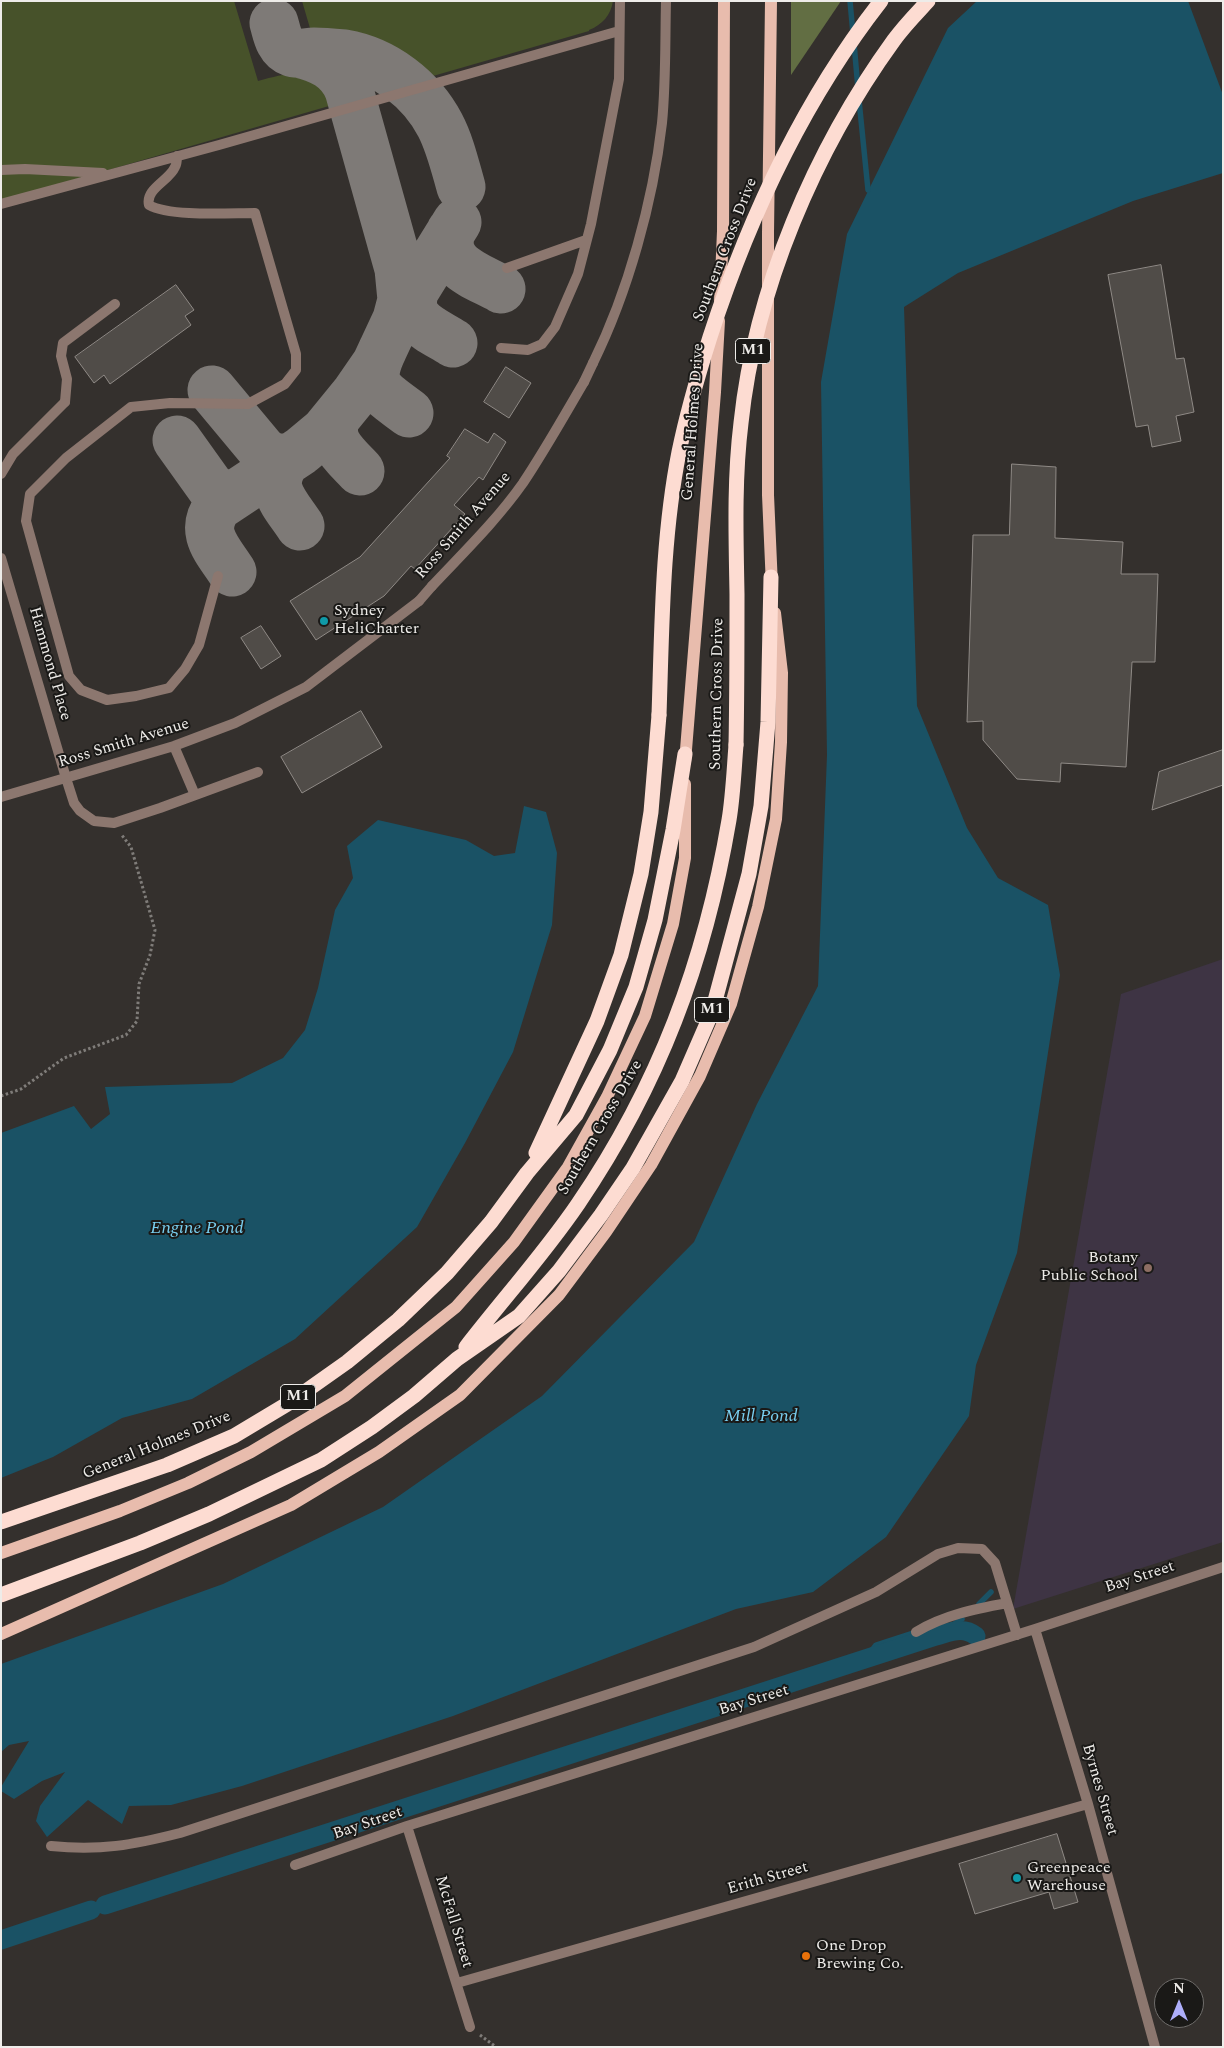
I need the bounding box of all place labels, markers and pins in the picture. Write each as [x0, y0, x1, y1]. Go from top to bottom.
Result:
place label: Sydney HeliCharter [334, 602, 419, 640]
marker: Sydney HeliCharter [318, 615, 330, 627]
place label: Botany Public School [1041, 1249, 1138, 1287]
marker: Botany Public School [1142, 1262, 1154, 1274]
place label: Greenpeace Warehouse [1027, 1859, 1111, 1897]
marker: Greenpeace Warehouse [1011, 1872, 1023, 1884]
place label: One Drop Brewing Co. [816, 1937, 904, 1975]
marker: One Drop Brewing Co. [800, 1950, 812, 1962]

